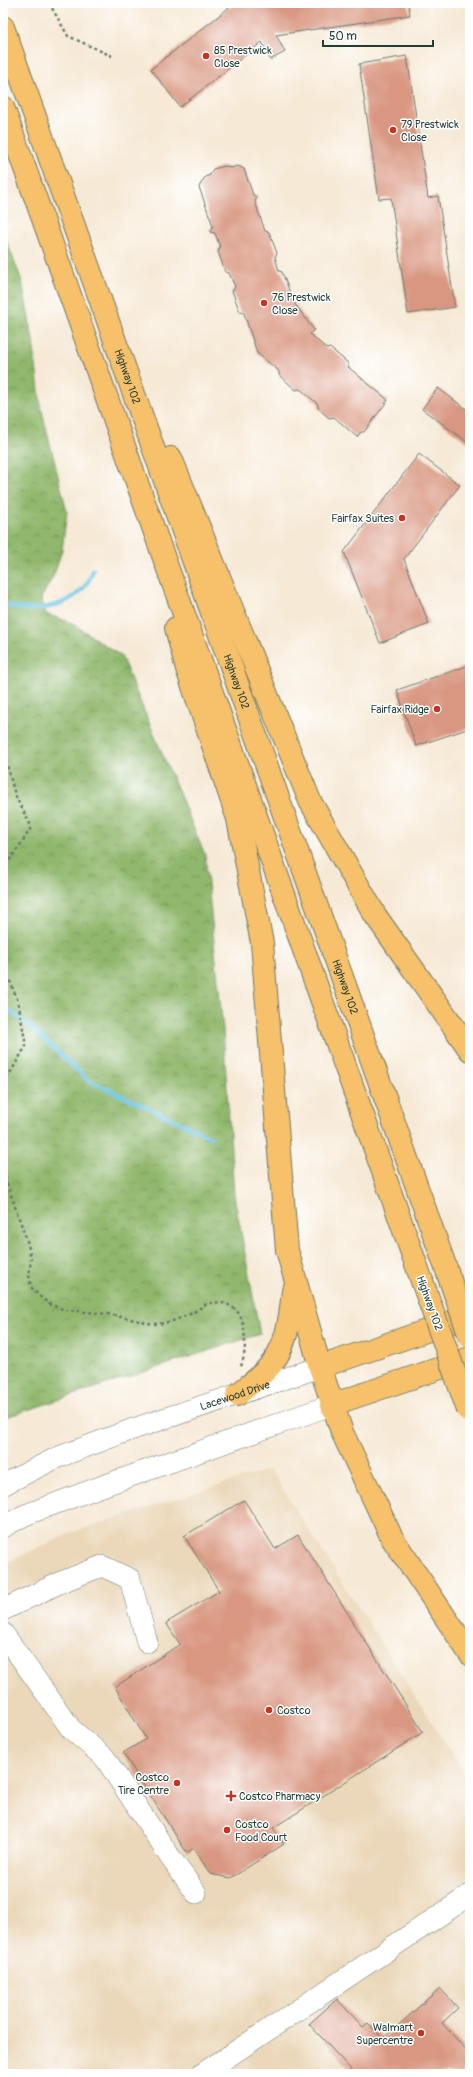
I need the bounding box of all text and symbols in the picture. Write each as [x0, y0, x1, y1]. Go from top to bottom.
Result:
scale bar [323, 22, 433, 48]
text: 50 m [329, 29, 357, 44]
place label: 85 Prestwick Close [214, 44, 272, 70]
marker: 85 Prestwick Close [201, 51, 211, 61]
place label: 79 Prestwick Close [401, 118, 459, 144]
marker: 79 Prestwick Close [388, 125, 398, 135]
place label: 76 Prestwick Close [272, 291, 331, 317]
marker: 76 Prestwick Close [259, 298, 269, 308]
street label: Highway 102 [111, 347, 143, 406]
place label: Fairfax Suites [331, 512, 394, 525]
marker: Fairfax Suites [397, 513, 407, 523]
street label: Highway 102 [220, 653, 252, 711]
place label: Fairfax Ridge [370, 703, 430, 716]
marker: Fairfax Ridge [432, 704, 442, 714]
street label: Highway 102 [329, 958, 361, 1016]
street label: Highway 102 [414, 1274, 445, 1332]
street label: Lacewood Drive [198, 1378, 272, 1413]
place label: Costco [277, 1704, 311, 1717]
marker: Costco [264, 1705, 274, 1715]
place label: Costco Tire Centre [118, 1771, 170, 1797]
marker: Costco Tire Centre [172, 1778, 182, 1788]
place label: Costco Pharmacy [239, 1790, 321, 1803]
marker: Costco Pharmacy [226, 1791, 236, 1801]
place label: Costco Food Court [235, 1818, 288, 1844]
marker: Costco Food Court [222, 1825, 232, 1835]
place label: Walmart Supercentre [356, 2021, 414, 2047]
marker: Walmart Supercentre [416, 2028, 426, 2038]

